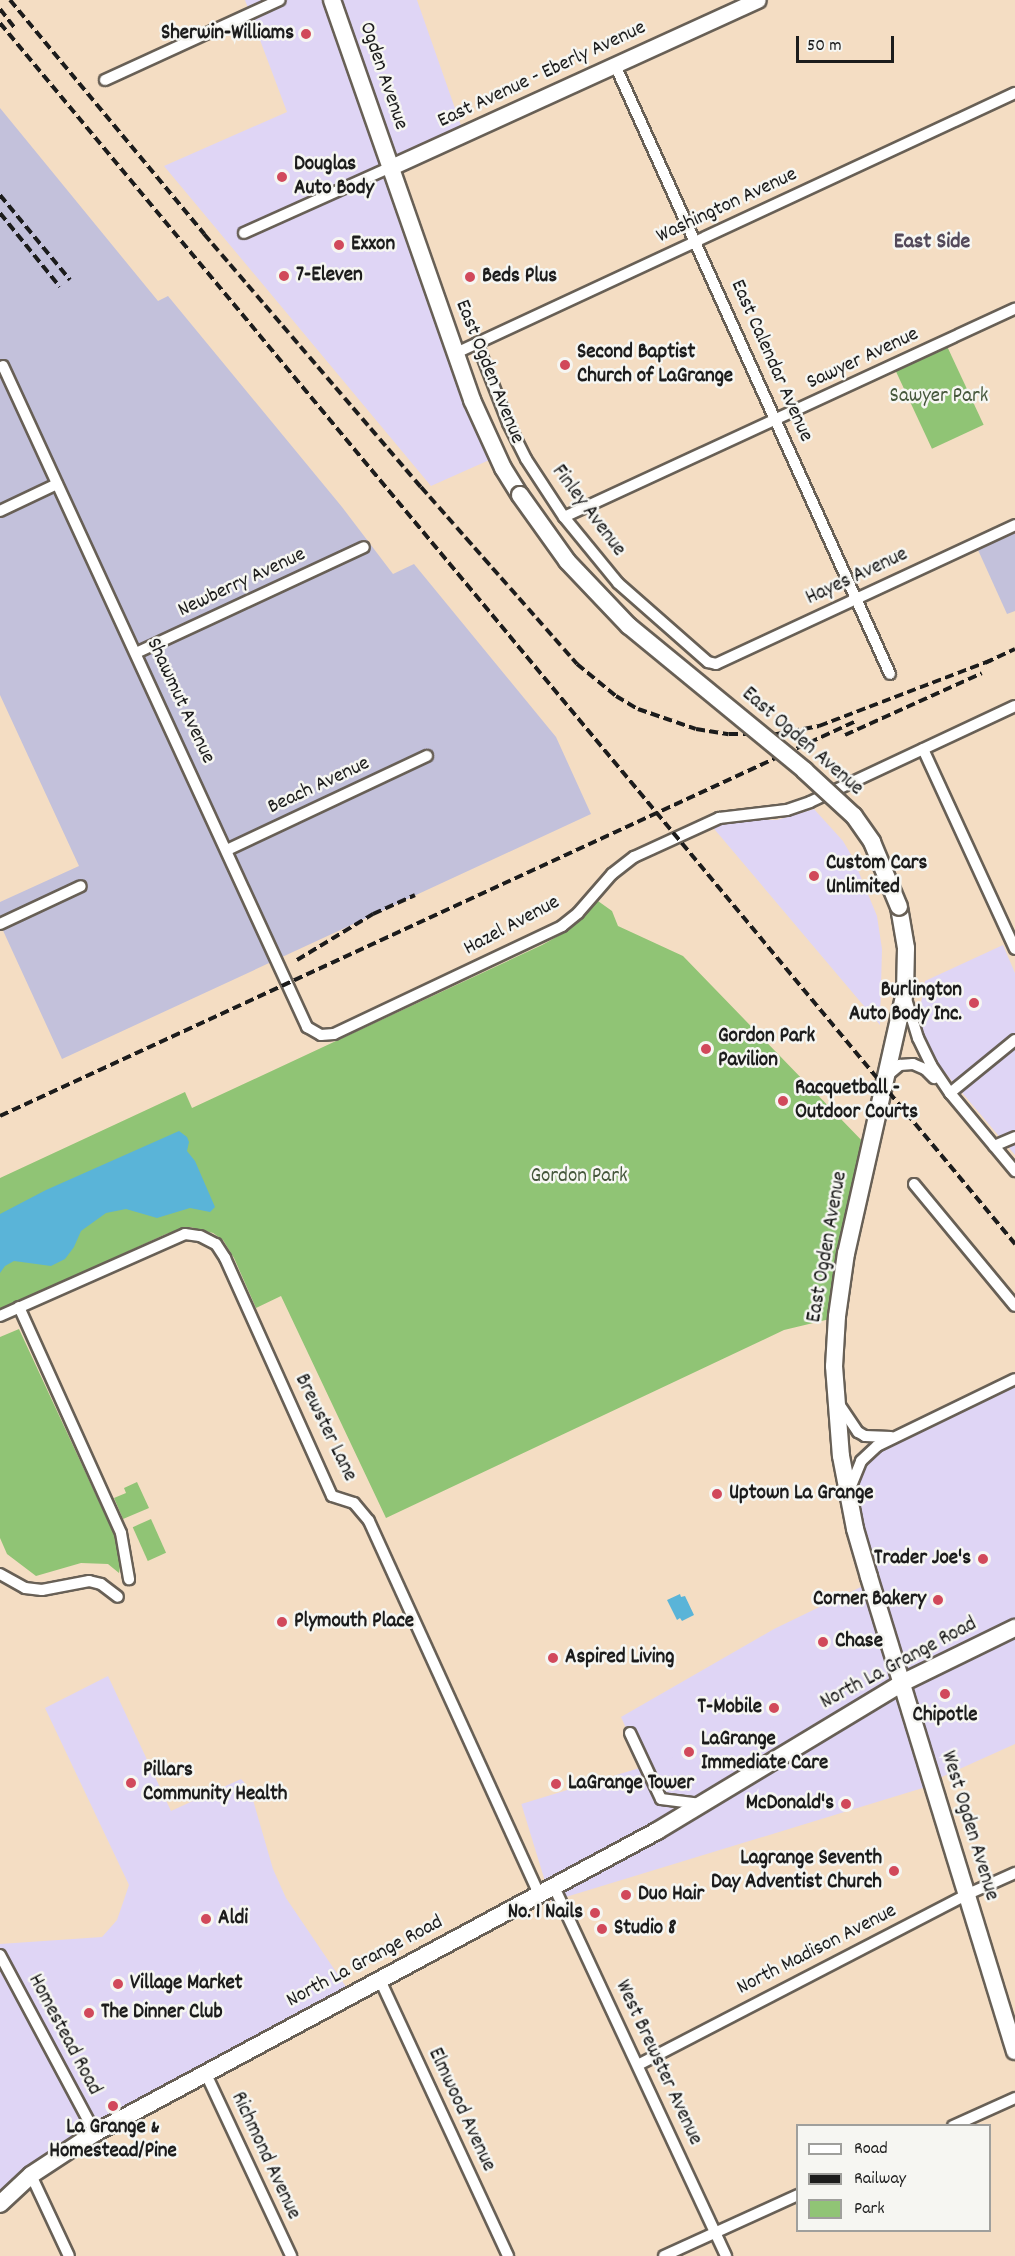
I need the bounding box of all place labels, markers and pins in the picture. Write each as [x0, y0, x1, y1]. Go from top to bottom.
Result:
place label: Sherwin-Williams [161, 21, 294, 47]
marker: Sherwin-Williams [299, 27, 313, 41]
place label: Douglas Auto Body [294, 152, 374, 202]
marker: Douglas Auto Body [275, 170, 289, 184]
place label: Exxon [351, 232, 395, 258]
marker: Exxon [332, 238, 346, 252]
place label: 7-Eleven [296, 263, 363, 289]
place label: Beds Plus [482, 264, 557, 290]
marker: 7-Eleven [277, 269, 291, 283]
marker: Beds Plus [463, 270, 477, 284]
place label: Second Baptist Church of LaGrange [577, 340, 733, 390]
marker: Second Baptist Church of LaGrange [558, 358, 572, 372]
place label: Custom Cars Unlimited [826, 851, 927, 901]
marker: Custom Cars Unlimited [807, 869, 821, 883]
place label: Burlington Auto Body Inc. [849, 978, 962, 1028]
marker: Burlington Auto Body Inc. [967, 996, 981, 1010]
place label: Gordon Park Pavilion [718, 1024, 815, 1074]
marker: Gordon Park Pavilion [699, 1042, 713, 1056]
place label: Racquetball - Outdoor Courts [795, 1076, 918, 1126]
marker: Racquetball - Outdoor Courts [776, 1094, 790, 1108]
place label: Uptown La Grange [729, 1481, 874, 1507]
marker: Uptown La Grange [710, 1487, 724, 1501]
place label: Trader Joe's [874, 1546, 971, 1572]
marker: Trader Joe's [976, 1552, 990, 1566]
place label: Corner Bakery [813, 1587, 926, 1613]
marker: Corner Bakery [931, 1593, 945, 1607]
place label: Plymouth Place [294, 1609, 414, 1635]
marker: Plymouth Place [275, 1615, 289, 1629]
place label: Chase [835, 1629, 883, 1655]
marker: Chase [816, 1635, 830, 1649]
place label: Aspired Living [565, 1645, 674, 1671]
marker: Aspired Living [546, 1651, 560, 1665]
marker: Chipotle [938, 1687, 952, 1701]
place label: T-Mobile [698, 1695, 762, 1721]
marker: T-Mobile [767, 1701, 781, 1715]
place label: Chipotle [913, 1703, 977, 1729]
place label: LaGrange Immediate Care [701, 1727, 828, 1777]
marker: LaGrange Immediate Care [682, 1745, 696, 1759]
place label: Pillars Community Health [143, 1758, 287, 1808]
place label: LaGrange Tower [568, 1771, 694, 1797]
marker: Pillars Community Health [124, 1776, 138, 1790]
marker: LaGrange Tower [549, 1777, 563, 1791]
place label: McDonald's [746, 1791, 834, 1817]
marker: McDonald's [839, 1797, 853, 1811]
place label: Lagrange Seventh Day Adventist Church [711, 1846, 882, 1896]
marker: Lagrange Seventh Day Adventist Church [887, 1864, 901, 1878]
place label: Duo Hair [638, 1882, 704, 1908]
marker: Duo Hair [619, 1888, 633, 1902]
place label: No. 1 Nails [508, 1900, 583, 1926]
place label: Aldi [218, 1906, 248, 1932]
marker: No. 1 Nails [588, 1906, 602, 1920]
marker: Aldi [199, 1912, 213, 1926]
place label: Studio 8 [614, 1916, 676, 1942]
marker: Studio 8 [595, 1922, 609, 1936]
place label: Village Market [130, 1971, 243, 1997]
marker: Village Market [111, 1977, 125, 1991]
place label: The Dinner Club [101, 2000, 223, 2026]
marker: The Dinner Club [82, 2006, 96, 2020]
marker: La Grange & Homestead/Pine [106, 2099, 120, 2113]
place label: La Grange & Homestead/Pine [49, 2115, 177, 2165]

